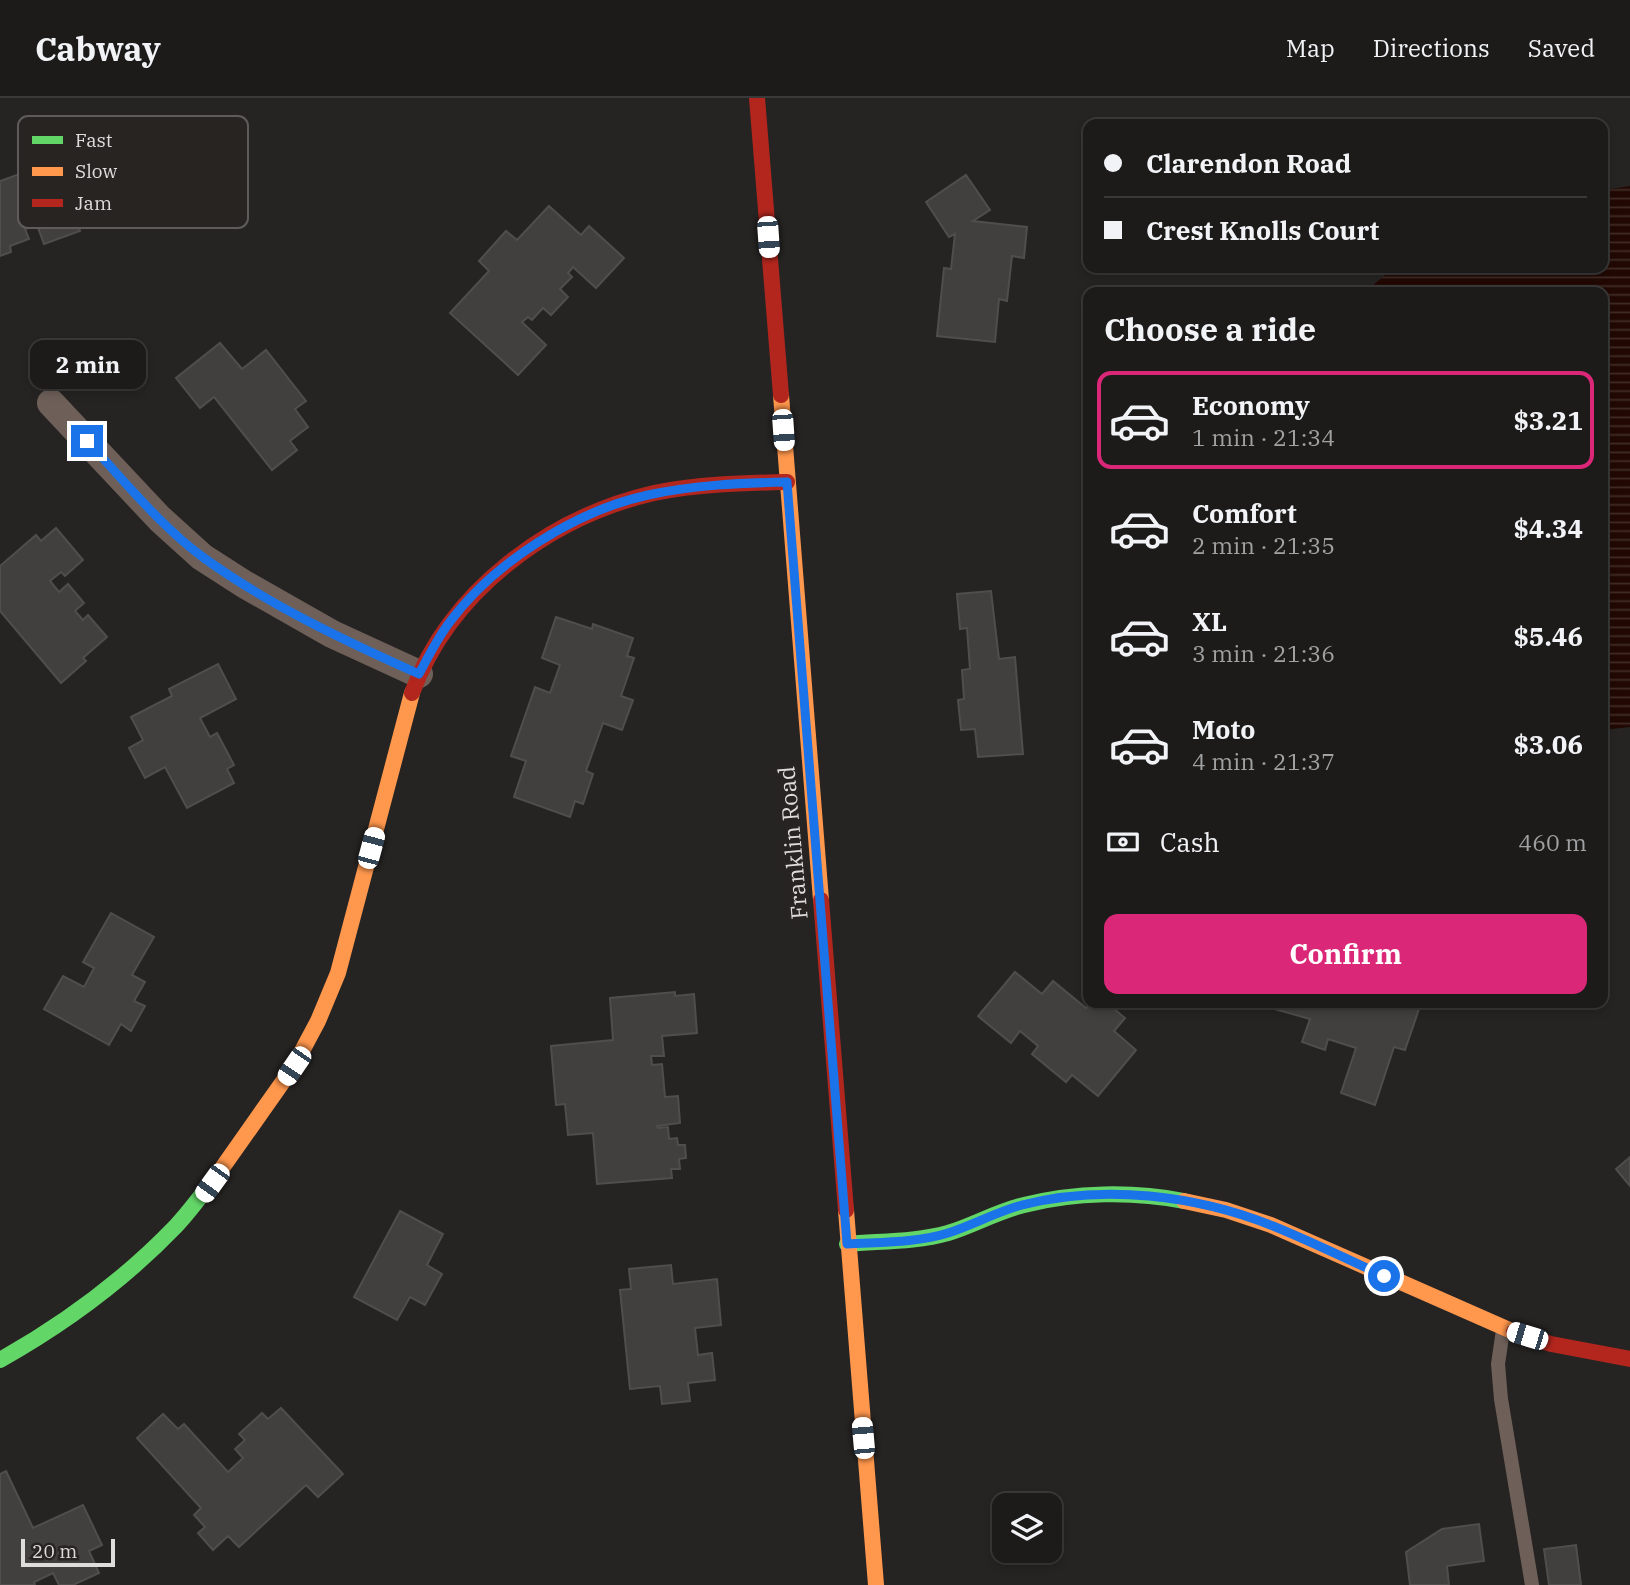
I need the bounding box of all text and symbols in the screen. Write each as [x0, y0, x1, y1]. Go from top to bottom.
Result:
text: Cabway [35, 27, 161, 70]
text: Map [1286, 32, 1335, 64]
text: Directions [1373, 32, 1490, 64]
text: Saved [1528, 32, 1595, 64]
legend [18, 116, 248, 228]
text: Fast [75, 128, 113, 152]
text: Clarendon Road [1146, 146, 1351, 180]
text: Slow [75, 159, 117, 183]
text: Jam [75, 191, 112, 215]
text: Crest Knolls Court [1146, 213, 1379, 247]
car [757, 215, 780, 259]
text: Choose a ride [1104, 308, 1316, 350]
callout: 2 min [29, 340, 145, 388]
text: 2 min [56, 349, 120, 379]
text: Economy [1192, 388, 1310, 422]
icon: car [1108, 389, 1171, 452]
text: $3.21 [1513, 403, 1583, 437]
car [772, 408, 795, 452]
text: 1 min · 21:34 [1192, 422, 1335, 452]
route end [71, 425, 103, 457]
text: Comfort [1192, 496, 1297, 530]
icon: car [1108, 497, 1171, 560]
text: $4.34 [1513, 511, 1583, 545]
text: 2 min · 21:35 [1192, 530, 1335, 560]
text: XL [1192, 604, 1227, 638]
icon: car [1108, 605, 1171, 668]
text: $5.46 [1513, 619, 1583, 653]
text: 3 min · 21:36 [1192, 638, 1335, 668]
text: Moto [1192, 712, 1255, 746]
icon: car [1108, 713, 1171, 776]
text: $3.06 [1513, 727, 1583, 761]
text: 4 min · 21:37 [1192, 746, 1335, 776]
street label: Franklin Road [770, 765, 814, 921]
icon: cash [1104, 823, 1142, 861]
car [356, 825, 387, 871]
text: Cash [1160, 825, 1220, 859]
text: 460 m [1518, 827, 1587, 857]
button: Confirm [1104, 914, 1587, 994]
car [274, 1043, 315, 1089]
car [192, 1160, 233, 1206]
route start [1368, 1260, 1400, 1292]
car [1504, 1320, 1551, 1352]
car [851, 1416, 876, 1460]
map controls [992, 1493, 1062, 1563]
button: layers [992, 1493, 1062, 1563]
scale bar [21, 1536, 116, 1568]
text: 20 m [32, 1539, 77, 1563]

